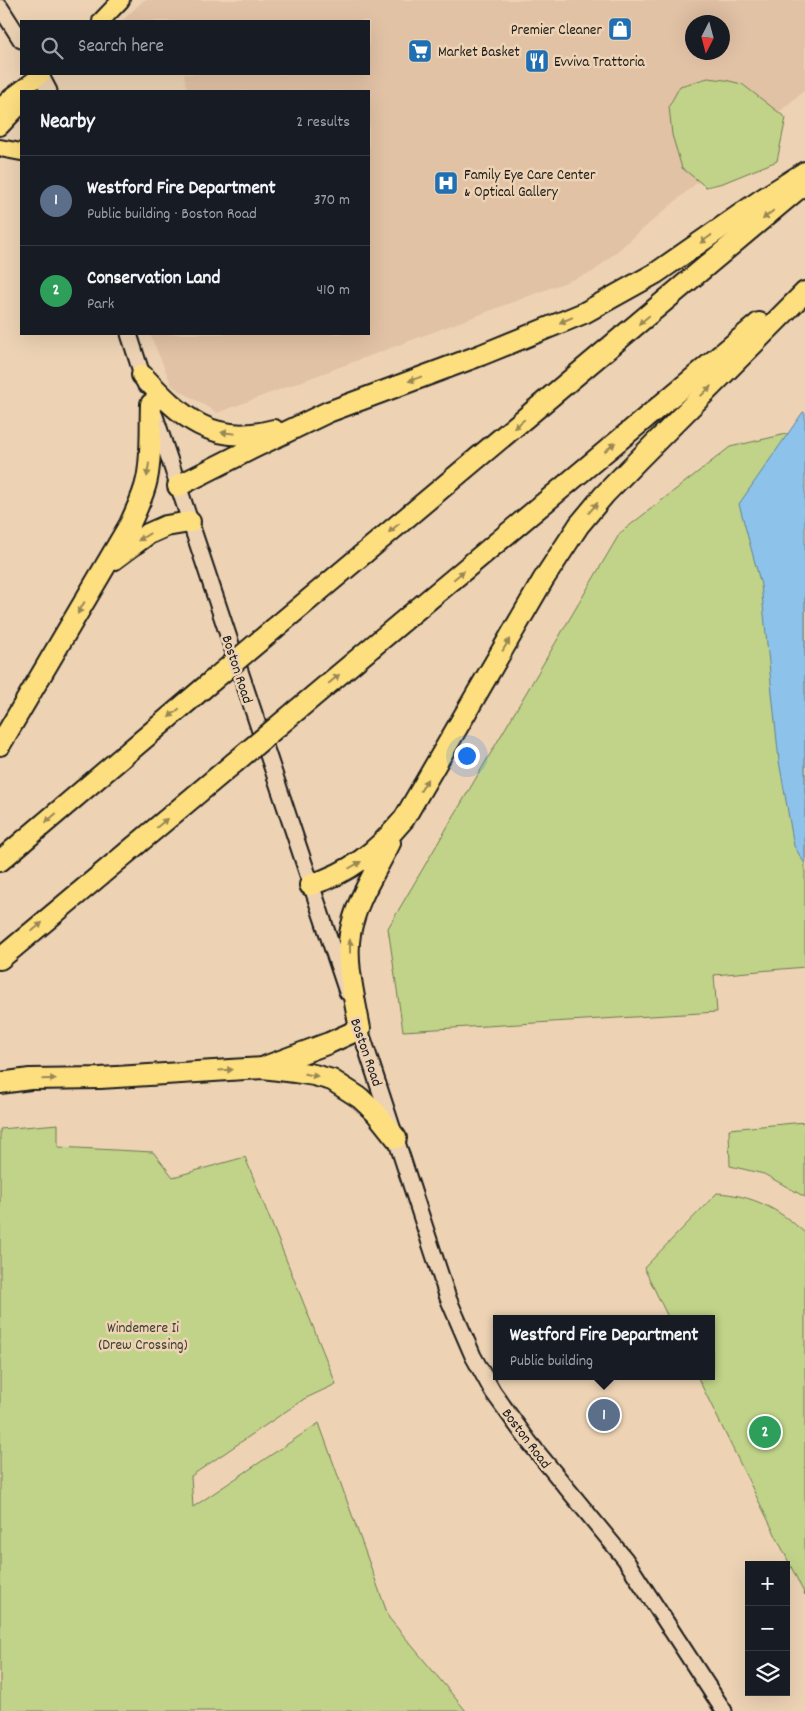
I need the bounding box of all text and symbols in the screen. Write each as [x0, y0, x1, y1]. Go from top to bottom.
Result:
north arrow [685, 15, 730, 60]
shop icon: Premier Cleaner [607, 16, 633, 42]
search box [20, 20, 370, 75]
place label: Premier Cleaner [511, 20, 602, 42]
icon: search [38, 34, 66, 62]
text: Search here [78, 34, 164, 61]
supermarket icon: Market Basket [407, 38, 433, 64]
place label: Market Basket [438, 42, 520, 64]
restaurant icon: Evviva Trattoria [524, 48, 550, 74]
place label: Evviva Trattoria [554, 52, 645, 74]
text: Nearby [40, 108, 95, 138]
text: 2 results [296, 111, 350, 134]
place label: Family Eye Care Center & Optical Gallery [464, 165, 596, 204]
hospital icon: Family Eye Care Center & Optical Gallery [433, 170, 459, 196]
text: Westford Fire Department [87, 176, 276, 203]
text: 1 [54, 189, 58, 212]
text: 370 m [313, 189, 350, 212]
text: Public building · Boston Road [87, 203, 257, 226]
one-way arrow [761, 209, 774, 220]
one-way arrow [700, 234, 713, 244]
text: Conservation Land [87, 266, 220, 293]
text: 2 [53, 279, 60, 302]
text: 410 m [316, 279, 350, 302]
text: Park [87, 293, 114, 316]
one-way arrow [637, 314, 650, 325]
one-way arrow [559, 317, 573, 325]
one-way arrow [407, 375, 422, 383]
one-way arrow [700, 386, 712, 398]
one-way arrow [513, 418, 525, 429]
one-way arrow [220, 429, 236, 437]
one-way arrow [604, 442, 616, 453]
one-way arrow [144, 462, 152, 478]
one-way arrow [588, 502, 599, 515]
one-way arrow [388, 522, 401, 533]
one-way arrow [138, 533, 151, 542]
one-way arrow [453, 569, 465, 581]
one-way arrow [76, 601, 85, 614]
street label: Boston Road [215, 633, 257, 707]
one-way arrow [501, 638, 510, 651]
one-way arrow [328, 673, 341, 684]
one-way arrow [168, 707, 181, 718]
your location [454, 743, 480, 769]
one-way arrow [419, 779, 428, 792]
one-way arrow [44, 813, 57, 824]
one-way arrow [156, 818, 168, 829]
one-way arrow [348, 861, 361, 870]
one-way arrow [31, 922, 44, 933]
one-way arrow [346, 938, 354, 954]
street label: Boston Road [343, 1016, 387, 1090]
one-way arrow [218, 1066, 234, 1074]
one-way arrow [303, 1071, 319, 1079]
one-way arrow [41, 1075, 57, 1083]
popup [493, 1315, 715, 1380]
park label: Windemere Ii (Drew Crossing) [98, 1318, 188, 1357]
text: Westford Fire Department [510, 1323, 698, 1350]
text: Public building [510, 1350, 593, 1373]
pin: 1 [588, 1396, 620, 1434]
street label: Boston Road [495, 1404, 555, 1474]
pin: 2 [749, 1413, 781, 1451]
map controls [745, 1561, 790, 1696]
button: + [745, 1561, 790, 1606]
button: − [745, 1606, 790, 1651]
button: layers [745, 1651, 790, 1696]

